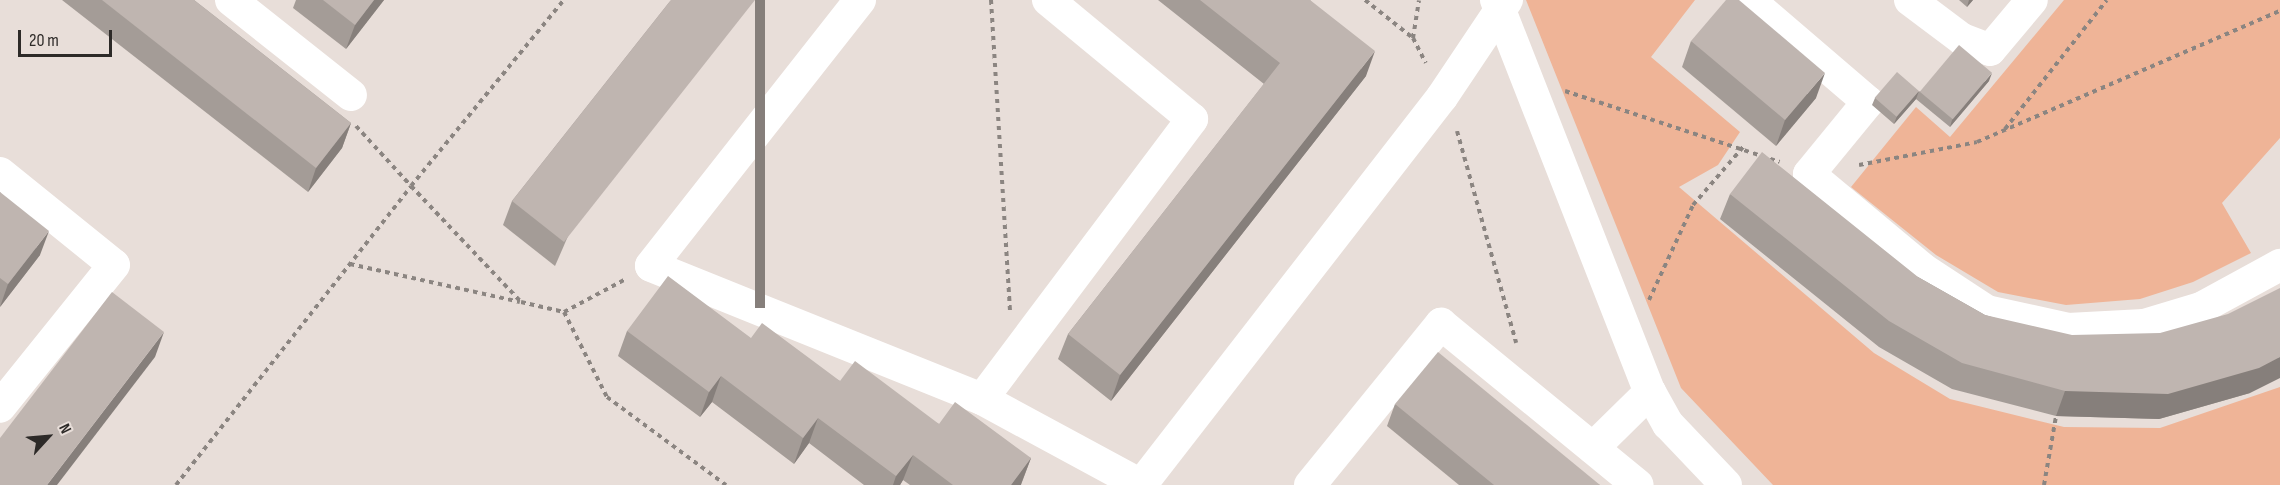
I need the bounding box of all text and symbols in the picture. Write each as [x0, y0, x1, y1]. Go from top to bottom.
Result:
scale bar [21, 18, 116, 56]
text: 20 m [29, 30, 59, 51]
north arrow [18, 407, 78, 467]
text: N [54, 421, 75, 437]

